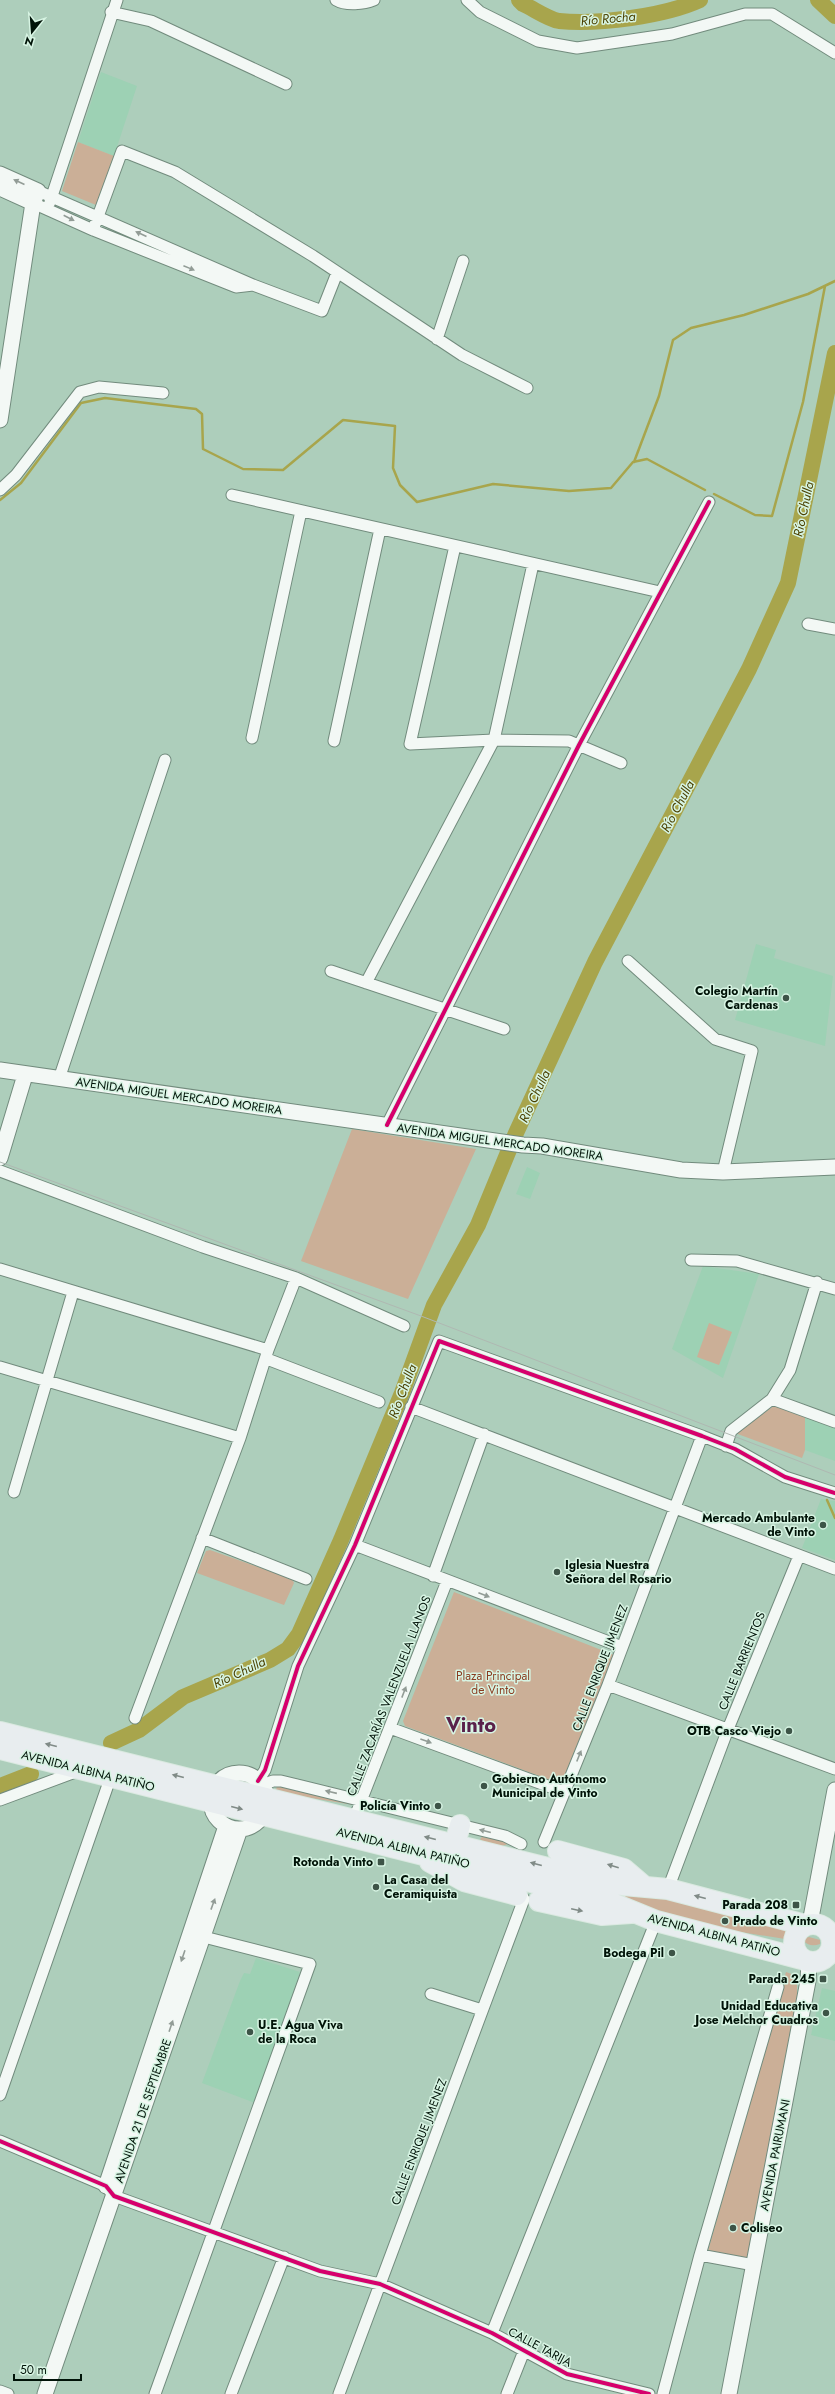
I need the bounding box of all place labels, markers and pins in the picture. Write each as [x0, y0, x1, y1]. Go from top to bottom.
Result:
place label: Colegio Martín Cardenas [695, 982, 779, 1014]
marker: Colegio Martín Cardenas [781, 993, 791, 1003]
place label: Mercado Ambulante de Vinto [702, 1509, 815, 1541]
marker: Mercado Ambulante de Vinto [818, 1520, 828, 1530]
place label: Iglesia Nuestra Señora del Rosario [565, 1556, 672, 1588]
marker: Iglesia Nuestra Señora del Rosario [552, 1567, 562, 1577]
place label: OTB Casco Viejo [687, 1722, 781, 1740]
marker: OTB Casco Viejo [784, 1726, 794, 1736]
place label: Gobierno Autónomo Municipal de Vinto [492, 1770, 606, 1802]
marker: Gobierno Autónomo Municipal de Vinto [479, 1781, 489, 1791]
place label: Policía Vinto [360, 1797, 430, 1815]
marker: Policía Vinto [433, 1801, 443, 1811]
place label: Rotonda Vinto [293, 1853, 373, 1871]
marker: Rotonda Vinto [376, 1857, 386, 1867]
place label: La Casa del Ceramiquista [384, 1871, 457, 1903]
marker: La Casa del Ceramiquista [371, 1882, 381, 1892]
place label: Parada 208 [722, 1896, 788, 1914]
marker: Parada 208 [791, 1900, 801, 1910]
place label: Prado de Vinto [733, 1912, 818, 1930]
marker: Prado de Vinto [720, 1916, 730, 1926]
place label: Bodega Pil [603, 1944, 664, 1962]
marker: Bodega Pil [667, 1948, 677, 1958]
place label: Parada 245 [749, 1970, 815, 1988]
marker: Parada 245 [818, 1974, 828, 1984]
place label: Unidad Educativa Jose Melchor Cuadros [693, 1997, 819, 2029]
marker: Unidad Educativa Jose Melchor Cuadros [821, 2008, 831, 2018]
place label: U.E. Agua Viva de la Roca [258, 2016, 343, 2048]
marker: U.E. Agua Viva de la Roca [245, 2027, 255, 2037]
place label: Coliseo [741, 2219, 782, 2237]
marker: Coliseo [728, 2223, 738, 2233]

